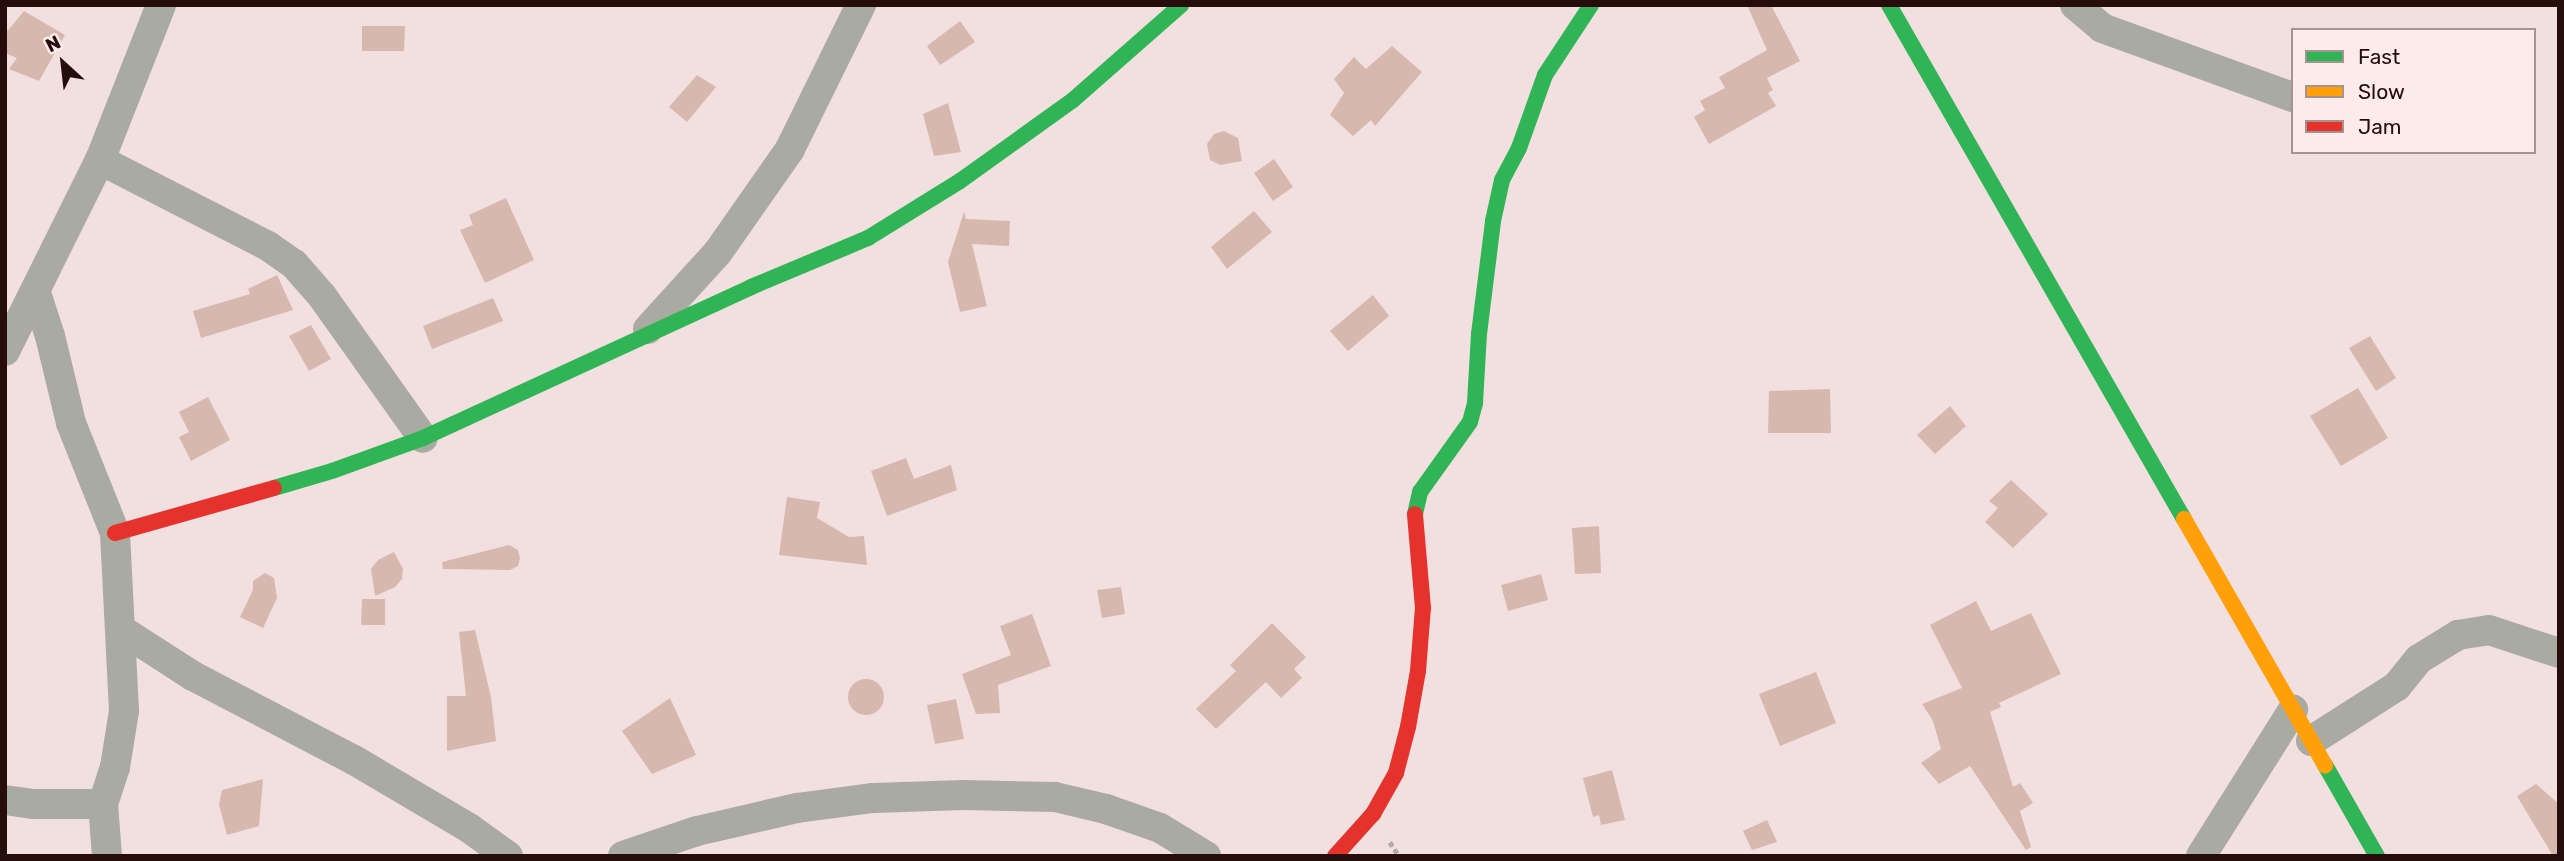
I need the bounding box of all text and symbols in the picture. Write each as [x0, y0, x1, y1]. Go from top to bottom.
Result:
north arrow [28, 28, 98, 98]
legend [2291, 28, 2536, 154]
text: N [42, 30, 65, 57]
text: Fast [2358, 44, 2400, 69]
text: Slow [2358, 79, 2405, 104]
text: Jam [2358, 114, 2402, 139]

